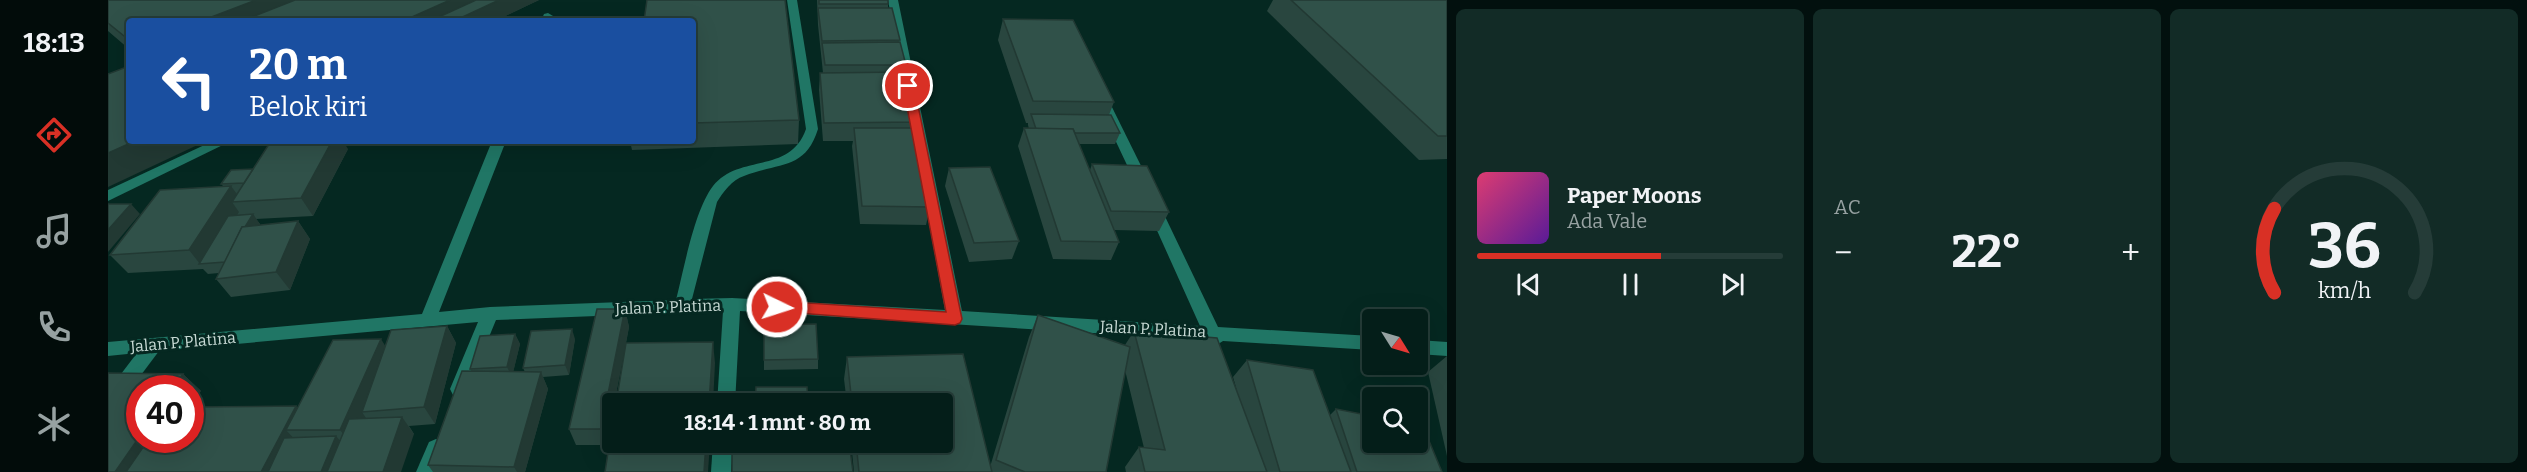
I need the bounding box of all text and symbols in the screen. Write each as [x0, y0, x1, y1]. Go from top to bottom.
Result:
text: 18:13 [23, 27, 85, 59]
text: 20 m [249, 40, 347, 90]
icon: left [150, 42, 228, 120]
pin [882, 60, 933, 111]
icon: arrive [891, 69, 924, 102]
text: Belok kiri [249, 91, 367, 123]
icon: directions [33, 114, 75, 156]
text: Paper Moons [1567, 182, 1702, 209]
text: AC [1834, 195, 1861, 219]
text: Ada Vale [1567, 209, 1647, 233]
text: 36 [2308, 209, 2380, 284]
icon: music [33, 210, 75, 252]
text: 22° [1951, 225, 2022, 279]
text: − [1834, 233, 1852, 273]
text: + [2121, 233, 2140, 273]
icon: previous [1512, 268, 1545, 301]
icon: pause [1614, 268, 1647, 301]
icon: next [1716, 268, 1749, 301]
position arrow [745, 275, 809, 339]
text: km/h [2317, 278, 2371, 304]
street label: Jalan P. Platina [614, 296, 722, 318]
icon: phone [33, 306, 75, 348]
north arrow [1362, 309, 1428, 375]
map controls [1362, 309, 1428, 453]
street label: Jalan P. Platina [1099, 317, 1207, 341]
street label: Jalan P. Platina [128, 328, 237, 356]
speed limit sign: 40 [126, 375, 204, 453]
button: search [1362, 387, 1428, 453]
icon: climate [33, 403, 75, 445]
text: 18:14 · 1 mnt · 80 m [684, 409, 871, 436]

